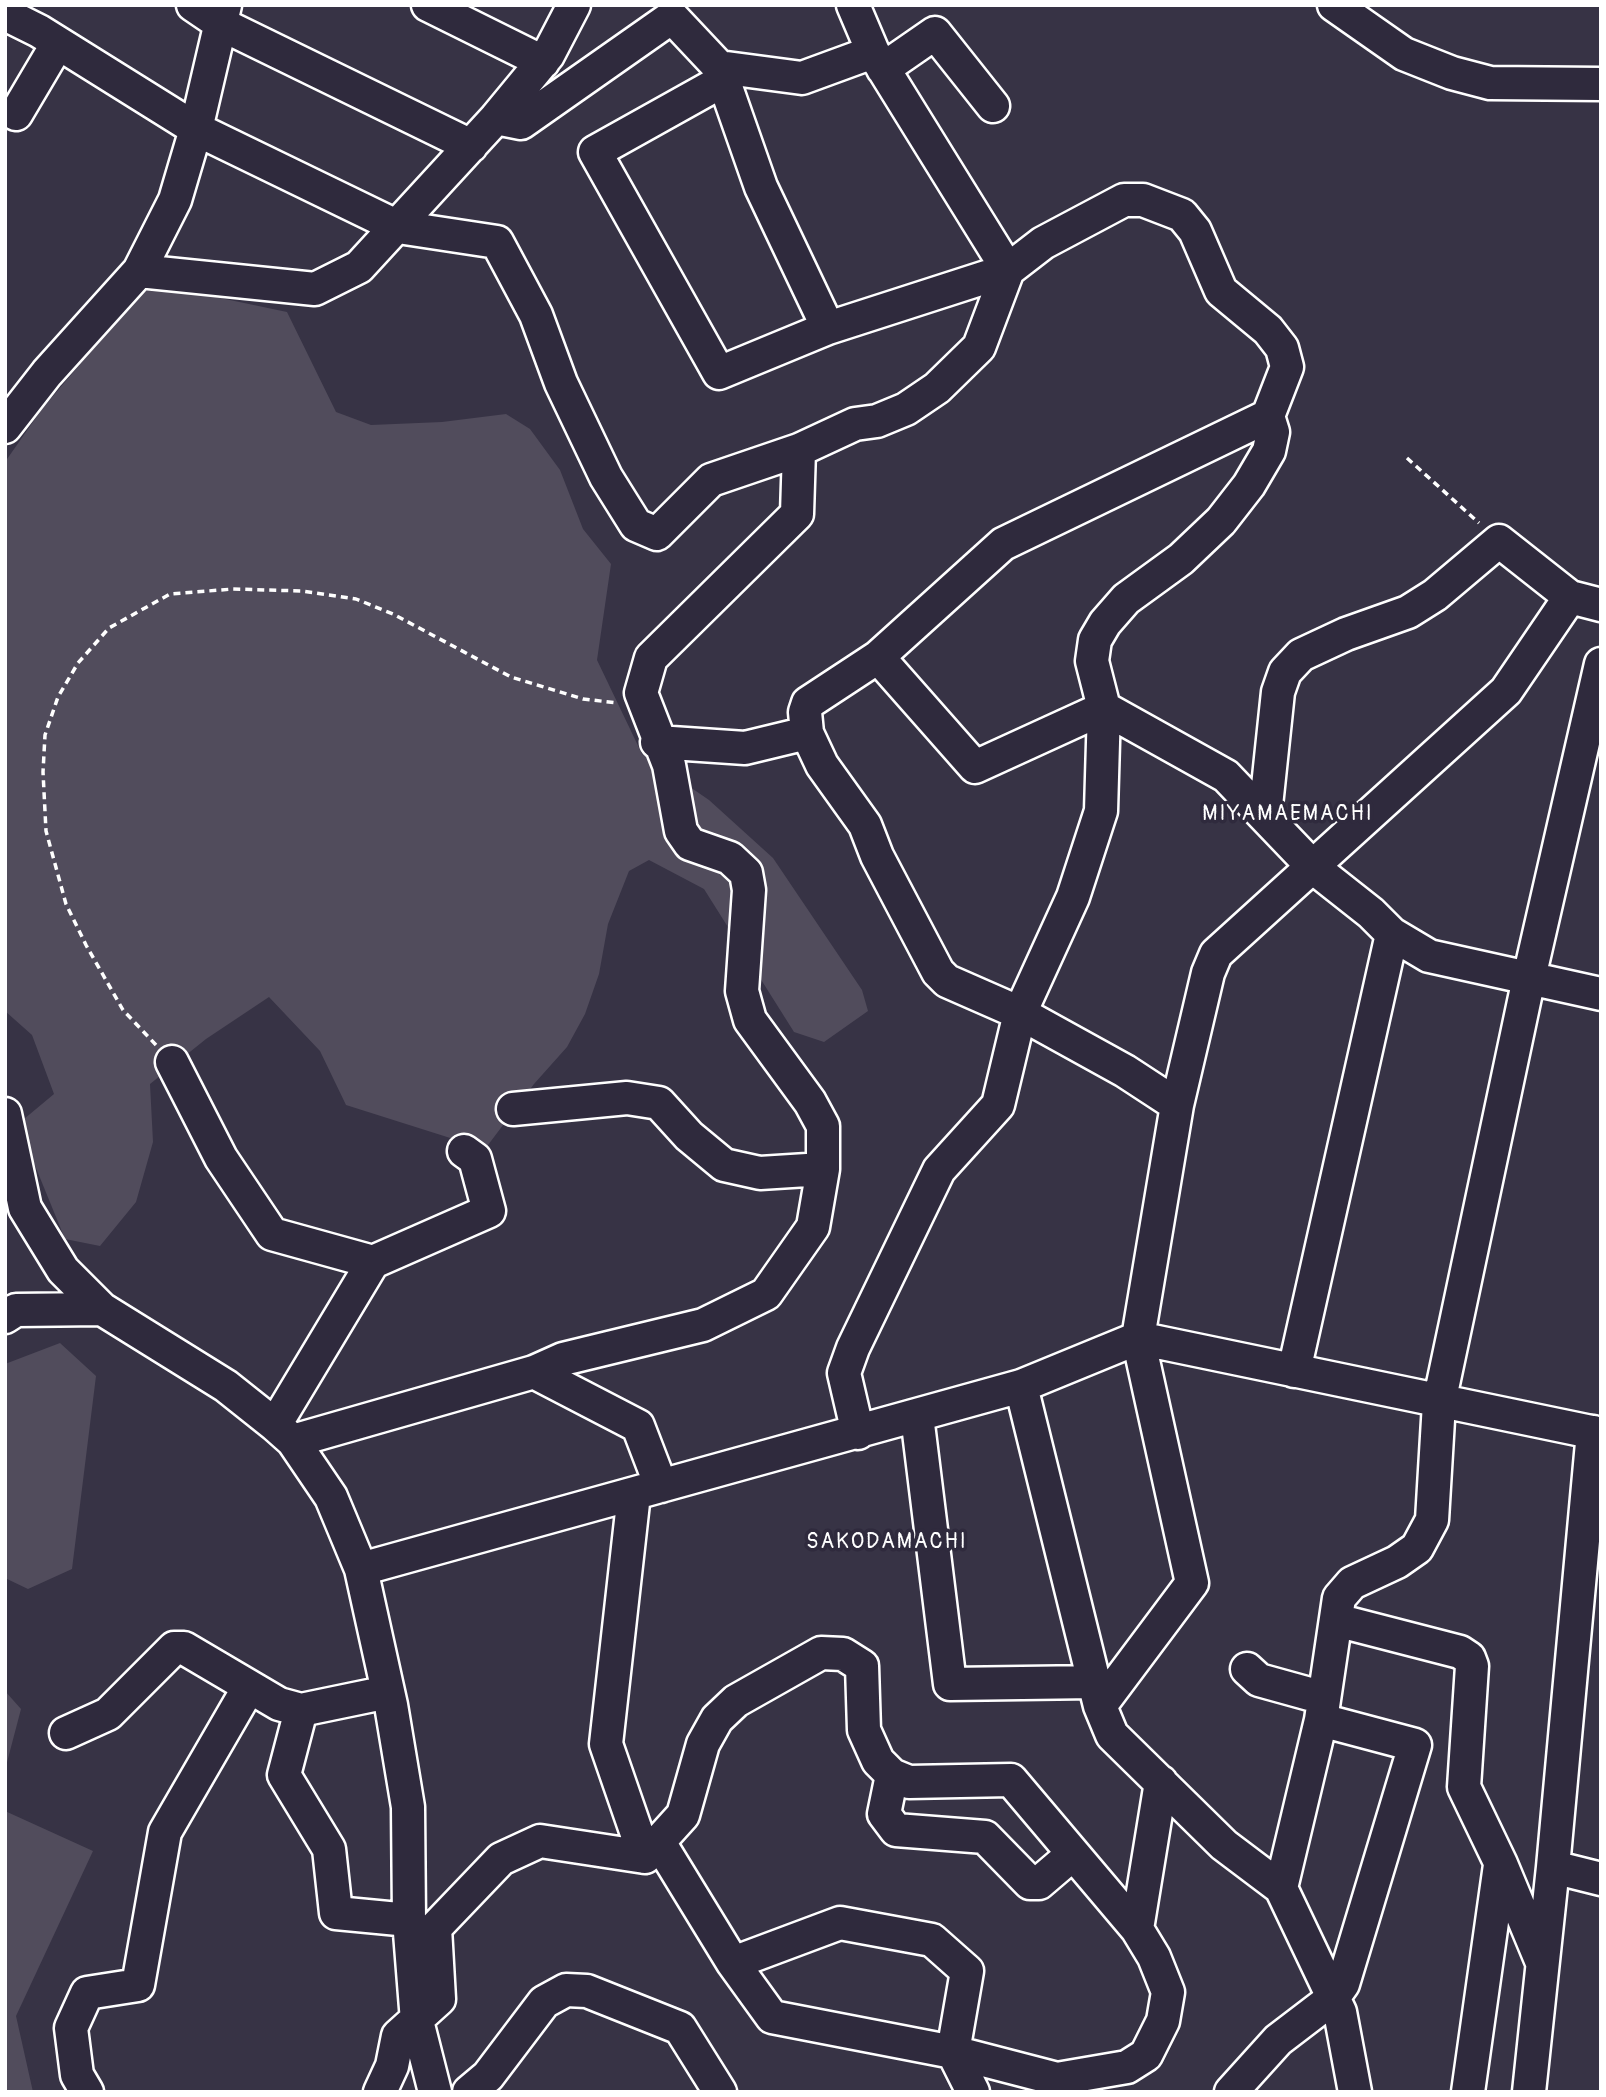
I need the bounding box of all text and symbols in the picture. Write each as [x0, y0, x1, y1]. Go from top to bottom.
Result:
district label: MIYAMAEMACHI [1204, 802, 1372, 828]
district label: SAKODAMACHI [808, 1530, 966, 1556]

